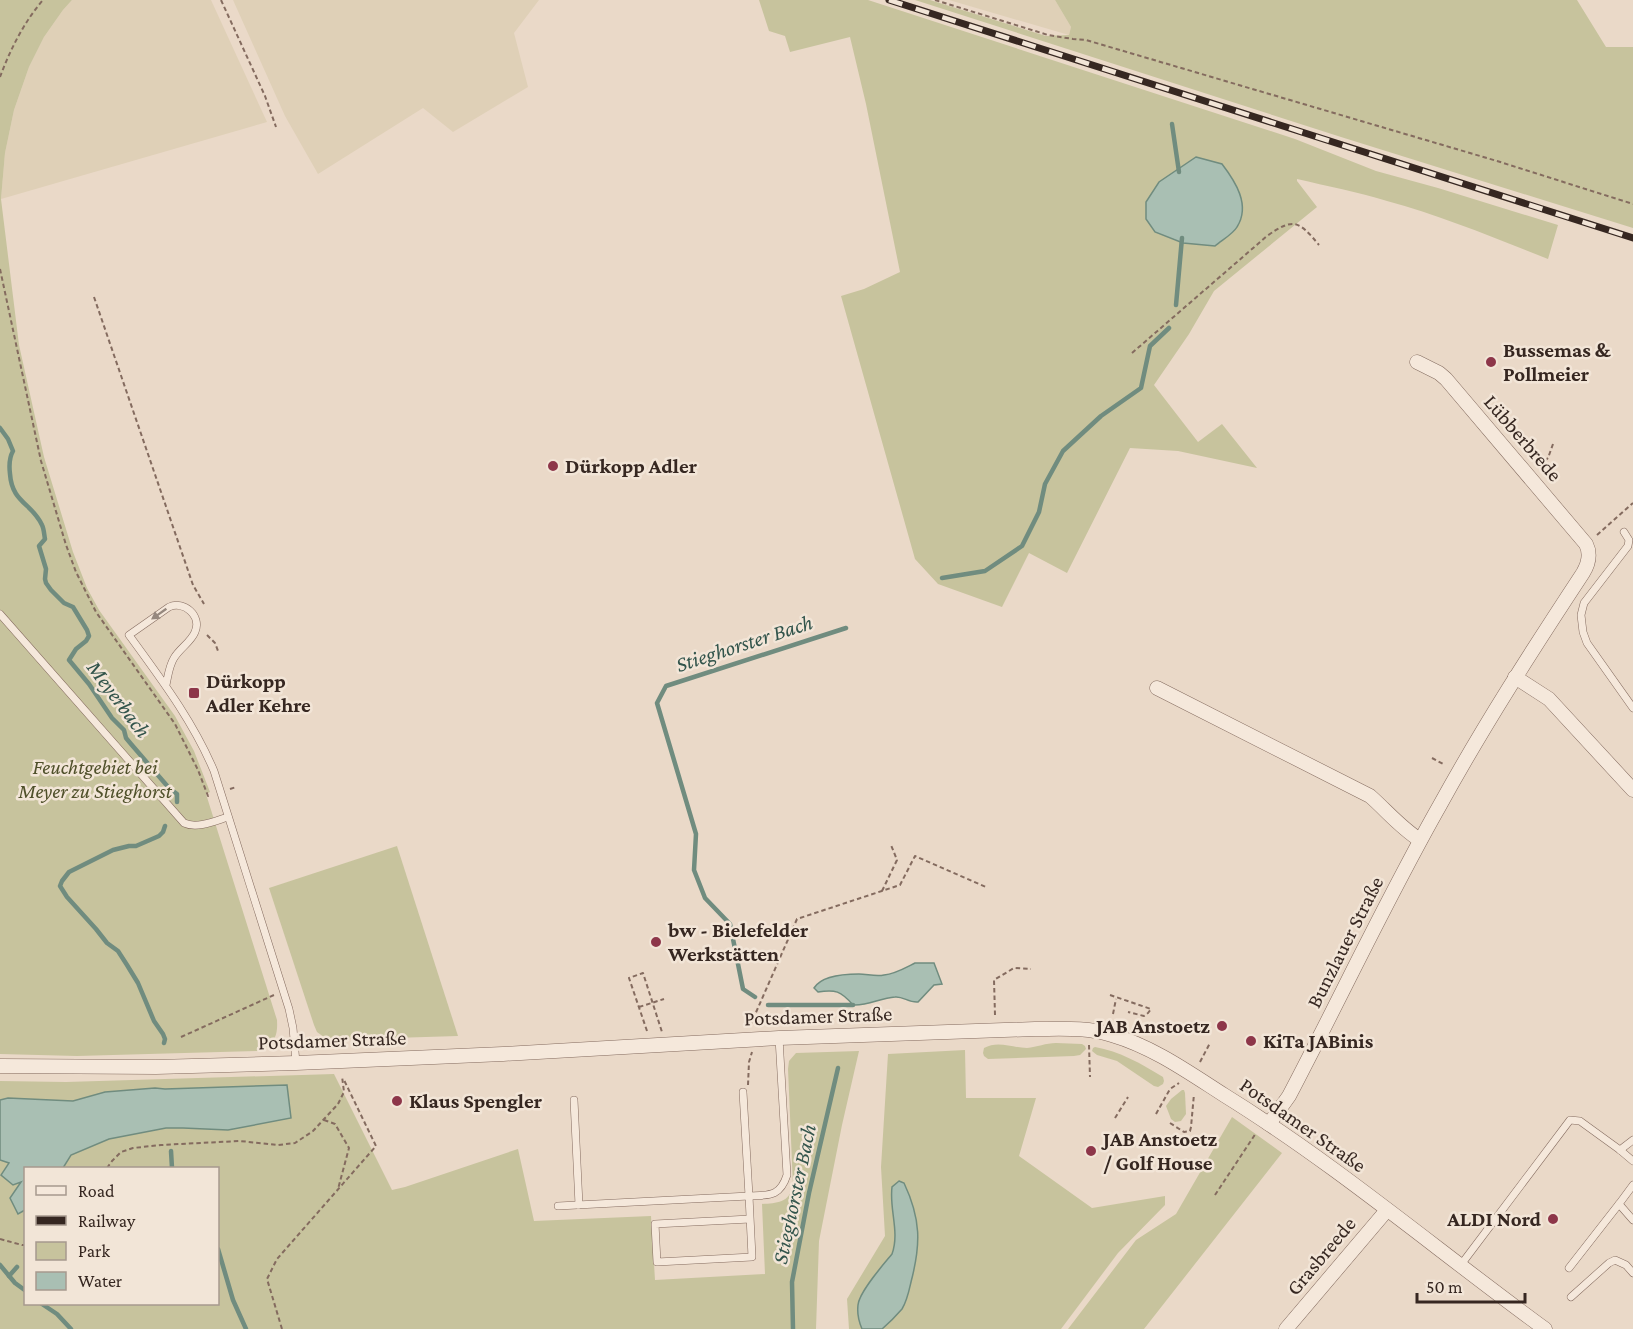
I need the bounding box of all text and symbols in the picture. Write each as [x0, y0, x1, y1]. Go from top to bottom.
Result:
place label: Bussemas & Pollmeier [1503, 338, 1612, 386]
marker: Bussemas & Pollmeier [1484, 355, 1498, 369]
street label: Lübberbrede [1479, 390, 1567, 486]
place label: Dürkopp Adler [565, 454, 698, 478]
marker: Dürkopp Adler [546, 459, 560, 473]
one-way arrow [151, 608, 167, 620]
water label: Stieghorster Bach [672, 609, 816, 677]
water label: Meyerbach [81, 655, 156, 742]
place label: Dürkopp Adler Kehre [205, 669, 311, 717]
marker: Dürkopp Adler Kehre [187, 686, 201, 700]
park label: Feuchtgebiet bei Meyer zu Stieghorst [17, 755, 173, 803]
street label: Bunzlauer Straße [1302, 872, 1388, 1012]
place label: bw - Bielefelder Werkstätten [667, 918, 809, 966]
marker: bw - Bielefelder Werkstätten [649, 935, 663, 949]
street label: Potsdamer Straße [743, 1001, 893, 1031]
place label: JAB Anstoetz [1094, 1014, 1210, 1038]
marker: JAB Anstoetz [1215, 1019, 1229, 1033]
street label: Potsdamer Straße [257, 1025, 407, 1055]
place label: KiTa JABinis [1263, 1029, 1374, 1053]
marker: KiTa JABinis [1244, 1034, 1258, 1048]
street label: Potsdamer Straße [1235, 1073, 1371, 1177]
place label: Klaus Spengler [409, 1089, 543, 1113]
marker: Klaus Spengler [390, 1094, 404, 1108]
water label: Stieghorster Bach [767, 1122, 821, 1266]
place label: JAB Anstoetz / Golf House [1101, 1127, 1217, 1175]
marker: JAB Anstoetz / Golf House [1084, 1144, 1098, 1158]
legend [24, 1167, 219, 1305]
text: Road [78, 1181, 115, 1201]
place label: ALDI Nord [1446, 1207, 1542, 1231]
text: Railway [78, 1211, 136, 1231]
street label: Grasbreede [1281, 1212, 1361, 1300]
marker: ALDI Nord [1546, 1212, 1560, 1226]
text: Park [78, 1241, 110, 1261]
scale bar [1417, 1266, 1525, 1304]
text: Water [78, 1271, 123, 1291]
text: 50 m [1426, 1277, 1463, 1297]

